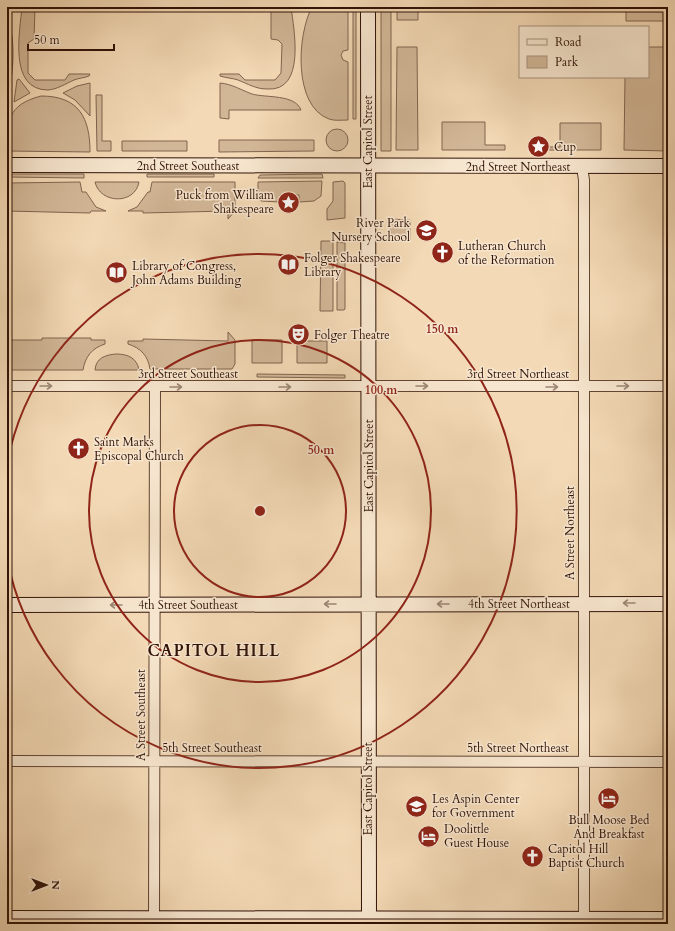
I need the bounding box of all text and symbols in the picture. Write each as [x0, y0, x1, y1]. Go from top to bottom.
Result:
scale bar [28, 26, 114, 52]
legend [519, 26, 649, 78]
text: 50 m [34, 32, 61, 48]
text: Road [555, 34, 582, 50]
text: Park [555, 54, 579, 70]
street label: East Capitol Street [360, 95, 376, 189]
place icon: Cup [525, 134, 551, 160]
place label: Cup [554, 139, 576, 155]
street label: 2nd Street Southeast [137, 158, 239, 174]
street label: 2nd Street Northeast [466, 159, 570, 175]
place label: Puck from William Shakespeare [176, 187, 275, 217]
place icon: Puck from William Shakespeare [276, 189, 302, 215]
place label: River Park Nursery School [331, 215, 411, 245]
school or university icon: River Park Nursery School [413, 217, 439, 243]
place label: Lutheran Church of the Reformation [458, 238, 555, 268]
church icon: Lutheran Church of the Reformation [430, 240, 456, 266]
place label: Folger Shakespeare Library [304, 250, 401, 280]
library icon: Folger Shakespeare Library [275, 252, 301, 278]
place label: Library of Congress, John Adams Building [130, 258, 241, 288]
library icon: Library of Congress, John Adams Building [104, 260, 130, 286]
text: 150 m [426, 321, 459, 337]
theatre icon: Folger Theatre [286, 322, 312, 348]
place label: Folger Theatre [314, 327, 390, 343]
street label: 3rd Street Southeast [138, 366, 238, 382]
street label: 3rd Street Northeast [467, 366, 569, 382]
one-way arrow [39, 382, 52, 390]
text: 100 m [365, 382, 398, 398]
one-way arrow [415, 382, 428, 390]
one-way arrow [616, 382, 629, 390]
one-way arrow [169, 383, 182, 390]
one-way arrow [278, 383, 291, 391]
one-way arrow [545, 383, 558, 391]
street label: East Capitol Street [361, 419, 377, 513]
place label: Saint Marks Episcopal Church [94, 434, 184, 464]
church icon: Saint Marks Episcopal Church [66, 436, 92, 462]
text: 50 m [308, 442, 335, 458]
street label: A Street Northeast [562, 486, 578, 580]
centre of rings [253, 504, 267, 518]
street label: 4th Street Northeast [468, 596, 570, 612]
street label: 4th Street Southeast [138, 597, 238, 613]
one-way arrow [623, 599, 636, 607]
one-way arrow [324, 600, 337, 608]
one-way arrow [437, 600, 450, 608]
one-way arrow [110, 601, 123, 609]
district label: CAPITOL HILL [147, 640, 281, 662]
street label: A Street Southeast [133, 669, 149, 761]
street label: 5th Street Southeast [162, 740, 262, 756]
street label: 5th Street Northeast [467, 740, 569, 756]
street label: East Capitol Street [360, 742, 376, 836]
hotel icon: Bull Moose Bed And Breakfast [596, 786, 622, 812]
place label: Les Aspin Center for Government [432, 791, 520, 821]
school or university icon: Les Aspin Center for Government [403, 793, 429, 819]
place label: Bull Moose Bed And Breakfast [568, 812, 650, 842]
place label: Doolittle Guest House [444, 821, 509, 851]
hotel icon: Doolittle Guest House [415, 823, 441, 849]
place label: Capitol Hill Baptist Church [548, 841, 625, 871]
church icon: Capitol Hill Baptist Church [520, 843, 546, 869]
north arrow [26, 865, 66, 905]
text: N [48, 880, 63, 890]

